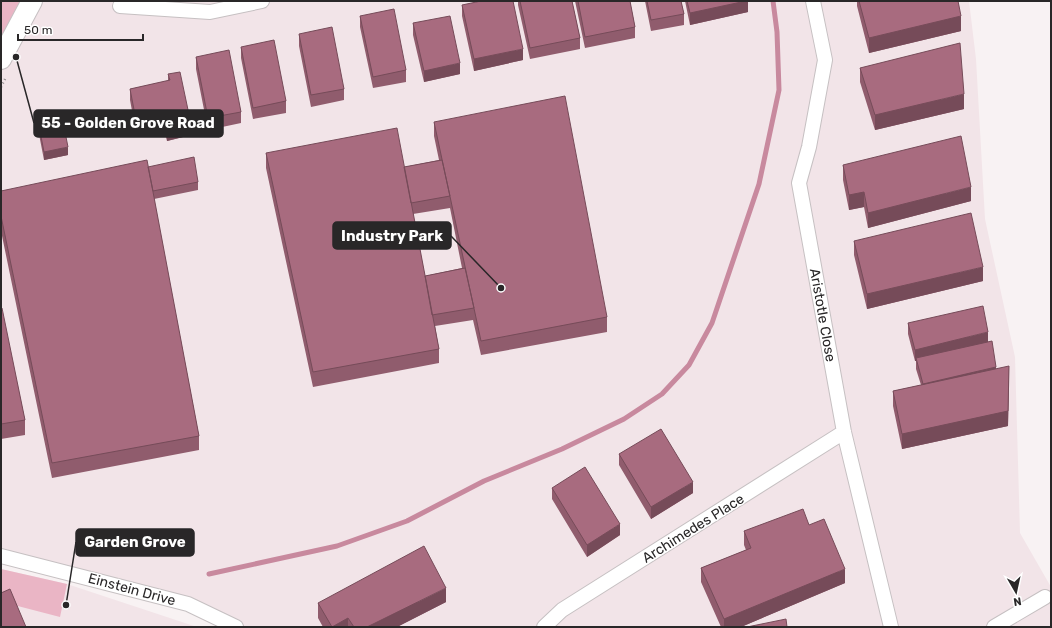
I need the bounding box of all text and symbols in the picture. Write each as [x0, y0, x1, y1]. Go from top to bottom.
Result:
scale bar [18, 16, 143, 42]
text: 50 m [24, 23, 52, 37]
callout: 55 - Golden Grove Road [34, 110, 223, 137]
text: 55 - Golden Grove Road [41, 114, 215, 132]
callout: Industry Park [333, 222, 451, 249]
text: Industry Park [341, 227, 443, 245]
street label: Aristotle Close [806, 267, 839, 363]
street label: Archimedes Place [639, 490, 747, 567]
callout: Garden Grove [76, 529, 194, 556]
text: Garden Grove [84, 533, 186, 551]
street label: Einstein Drive [86, 570, 178, 609]
north arrow [996, 572, 1036, 612]
text: N [1012, 594, 1022, 608]

